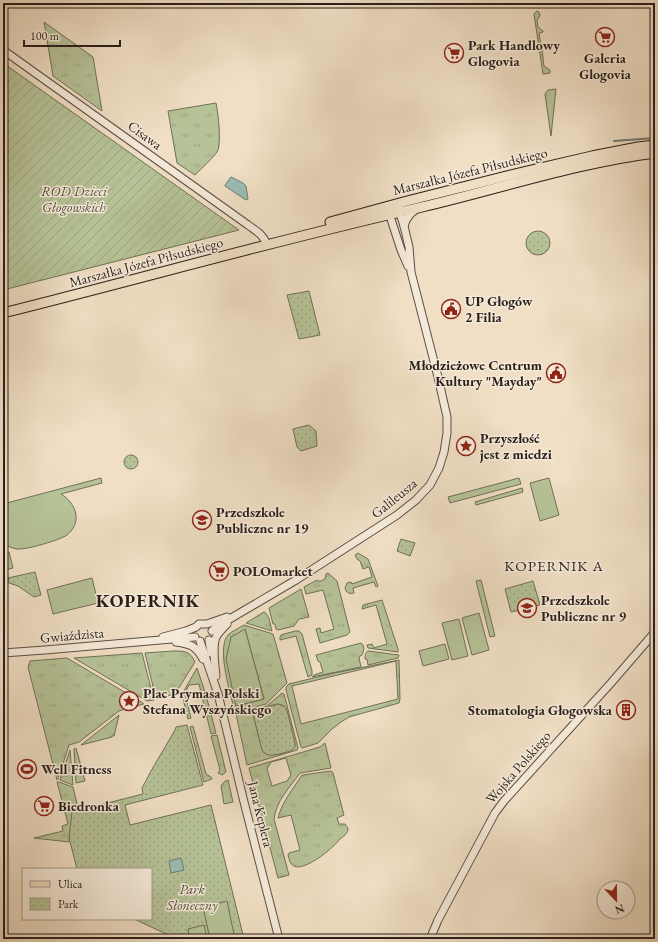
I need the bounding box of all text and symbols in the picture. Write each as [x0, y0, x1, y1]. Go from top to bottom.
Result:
scale bar [24, 22, 120, 48]
supermarket icon: Galeria Glogovia [594, 26, 616, 48]
text: 100 m [30, 28, 60, 44]
place label: Park Handlowy Glogovia [468, 36, 560, 70]
supermarket icon: Park Handlowy Glogovia [443, 42, 465, 64]
place label: Galeria Glogovia [579, 49, 632, 83]
street label: Cisawa [124, 117, 166, 154]
street label: Marszałka Józefa Piłsudskiego [391, 143, 549, 199]
park label: ROD Dzieci Głogowskich [41, 182, 108, 216]
street label: Marszałka Józefa Piłsudskiego [67, 233, 225, 291]
place label: UP Głogów 2 Filia [465, 292, 533, 326]
public building icon: UP Głogów 2 Filia [440, 298, 462, 320]
place label: Młodzieżowe Centrum Kultury "Mayday" [409, 356, 543, 390]
public building icon: Młodzieżowe Centrum Kultury "Mayday" [545, 362, 567, 384]
place label: Przyszłość jest z miedzi [479, 429, 552, 463]
place icon: Przyszłość jest z miedzi [455, 435, 477, 457]
street label: Galileusza [367, 474, 421, 522]
place label: Przedszkole Publiczne nr 19 [216, 503, 309, 537]
school or university icon: Przedszkole Publiczne nr 19 [191, 509, 213, 531]
district label: KOPERNIK A [504, 556, 604, 575]
supermarket icon: POLOmarket [208, 560, 230, 582]
place label: POLOmarket [233, 562, 313, 580]
district label: KOPERNIK [96, 589, 200, 612]
place label: Przedszkole Publiczne nr 9 [541, 591, 627, 625]
school or university icon: Przedszkole Publiczne nr 9 [516, 597, 538, 619]
street label: Gwiaździsta [39, 623, 105, 647]
place label: Plac Prymasa Polski Stefana Wyszyńskiego [143, 684, 271, 718]
place icon: Plac Prymasa Polski Stefana Wyszyńskiego [118, 690, 140, 712]
building icon: Stomatologia Głogowska [615, 699, 637, 721]
place label: Stomatologia Głogowska [468, 701, 613, 719]
street label: Wojska Polskiego [481, 727, 555, 807]
sports icon: Well Fitness [16, 758, 38, 780]
place label: Well Fitness [41, 760, 112, 778]
street label: Jana Keplera [244, 778, 278, 849]
supermarket icon: Biedronka [33, 795, 55, 817]
place label: Biedronka [58, 797, 120, 815]
legend [22, 868, 152, 920]
text: Ulica [58, 876, 82, 892]
park label: Park Słoneczny [165, 880, 218, 914]
north arrow [596, 880, 636, 920]
text: Park [58, 896, 79, 912]
text: N [613, 901, 626, 917]

